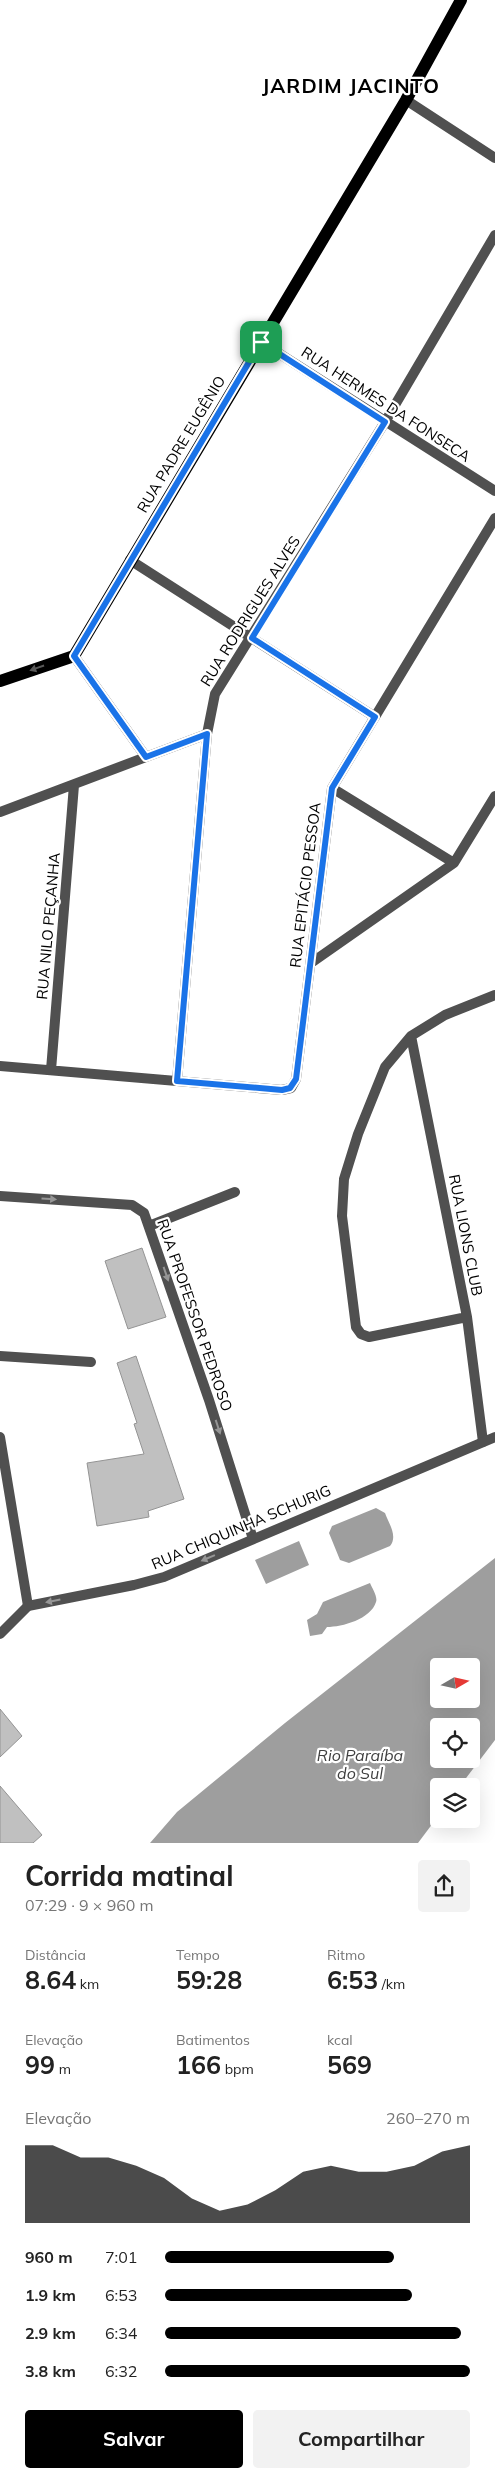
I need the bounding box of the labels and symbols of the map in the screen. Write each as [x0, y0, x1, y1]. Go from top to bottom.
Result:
district label: JARDIM JACINTO [262, 73, 440, 98]
pin [240, 321, 282, 363]
street label: RUA HERMES DA FONSECA [298, 342, 474, 466]
street label: RUA PADRE EUGÊNIO [133, 372, 229, 516]
street label: RUA RODRIGUES ALVES [196, 532, 304, 690]
one-way arrow [29, 664, 44, 672]
street label: RUA EPITÁCIO PESSOA [285, 801, 325, 969]
street label: RUA NILO PEÇANHA [32, 852, 64, 1000]
street label: RUA LIONS CLUB [445, 1173, 487, 1297]
one-way arrow [41, 1196, 57, 1204]
street label: RUA PROFESSOR PEDROSO [153, 1216, 237, 1414]
one-way arrow [163, 1266, 170, 1281]
one-way arrow [215, 1420, 222, 1435]
street label: RUA CHIQUINHA SCHURIG [148, 1481, 334, 1573]
one-way arrow [201, 1554, 215, 1562]
one-way arrow [45, 1597, 60, 1605]
north arrow [430, 1658, 480, 1708]
water label: Rio Paraíba do Sul [317, 1745, 404, 1783]

